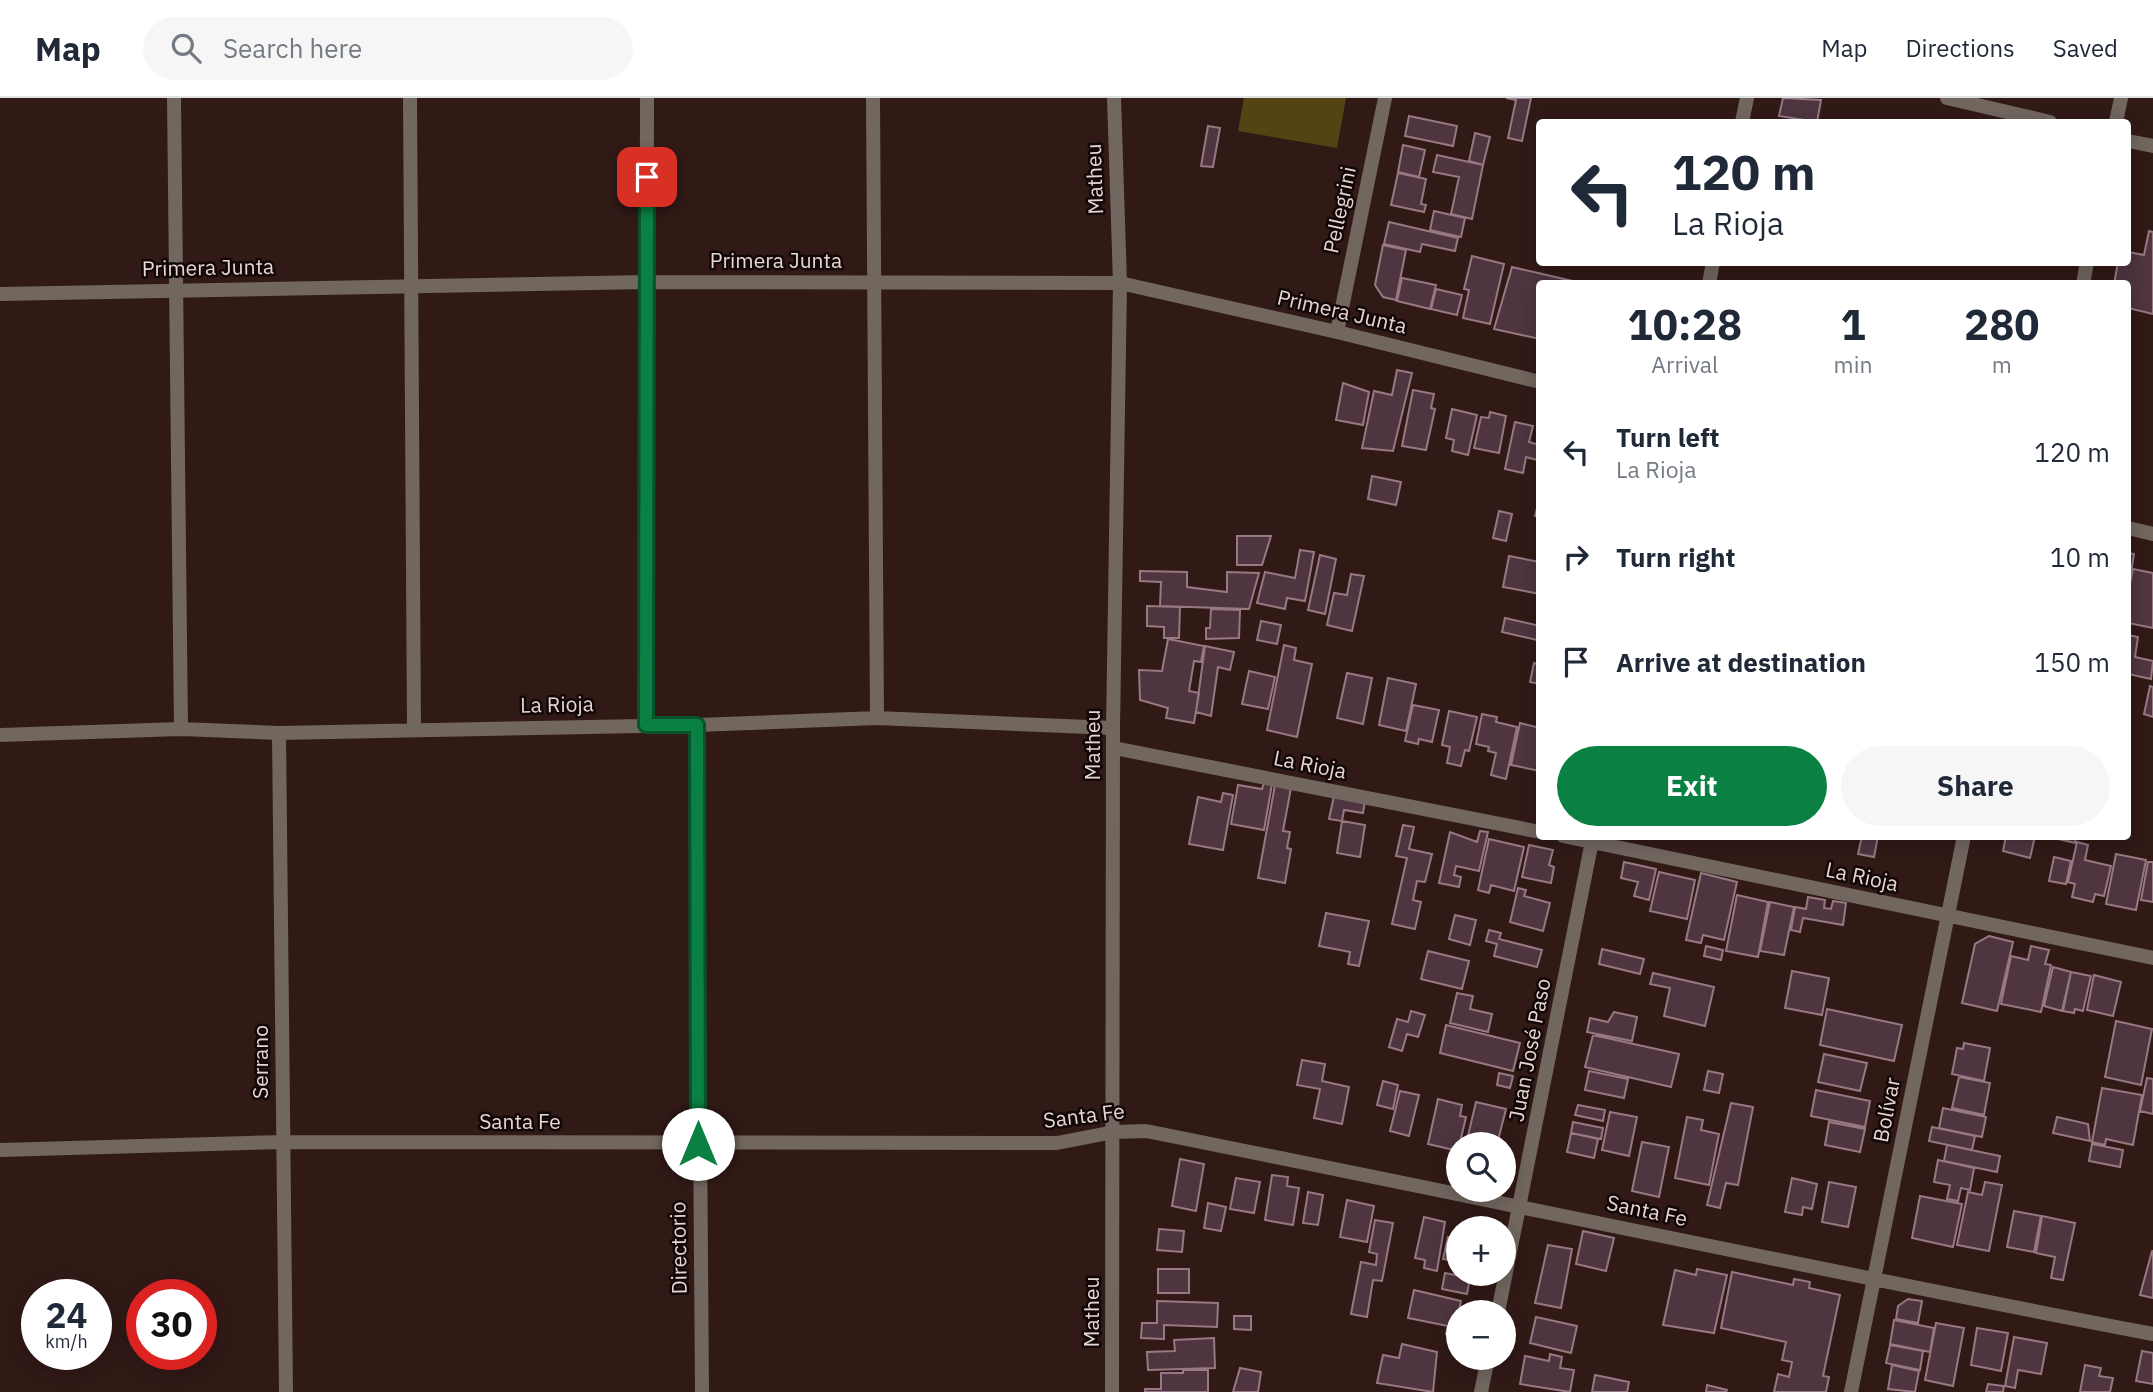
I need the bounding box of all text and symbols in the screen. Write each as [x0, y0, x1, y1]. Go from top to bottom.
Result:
search box [143, 17, 633, 80]
text: Map [35, 27, 101, 70]
icon: search [167, 29, 205, 67]
text: Search here [223, 31, 362, 65]
text: Map [1821, 32, 1867, 64]
text: Directions [1905, 32, 2015, 64]
text: Saved [2053, 32, 2118, 64]
text: 120 m [1672, 140, 1816, 203]
street label: Matheu [1079, 143, 1109, 215]
pin [617, 147, 677, 207]
icon: left [1557, 147, 1648, 238]
icon: arrive [628, 158, 666, 196]
street label: Pellegrini [1316, 164, 1362, 256]
text: La Rioja [1672, 202, 1784, 244]
street label: Primera Junta [710, 246, 842, 274]
street label: Primera Junta [142, 252, 274, 282]
street label: Primera Junta [1275, 283, 1410, 340]
text: 10:28 [1627, 297, 1742, 352]
text: 1 [1840, 297, 1866, 352]
text: 280 [1964, 297, 2040, 352]
text: Arrival [1651, 349, 1718, 379]
text: min [1834, 349, 1872, 379]
text: m [1992, 349, 2012, 379]
text: Turn left [1616, 420, 1719, 454]
icon: left [1557, 433, 1595, 471]
text: 120 m [2034, 435, 2110, 469]
text: La Rioja [1616, 454, 1697, 484]
icon: right [1557, 538, 1595, 576]
text: Turn right [1616, 540, 1735, 574]
text: 10 m [2050, 540, 2110, 574]
icon: arrive [1557, 643, 1595, 681]
text: Arrive at destination [1616, 645, 1866, 679]
text: 150 m [2034, 645, 2110, 679]
street label: La Rioja [520, 689, 594, 719]
street label: Matheu [1078, 709, 1106, 781]
street label: La Rioja [1271, 743, 1349, 785]
button: Exit [1557, 746, 1827, 826]
button: Share [1841, 746, 2110, 826]
street label: La Rioja [1823, 855, 1901, 897]
street label: Juan José Paso [1501, 976, 1557, 1124]
street label: Serrano [246, 1025, 274, 1099]
street label: Bolívar [1866, 1075, 1906, 1145]
street label: Santa Fe [1042, 1096, 1126, 1134]
street label: Santa Fe [479, 1107, 561, 1135]
position arrow [661, 1107, 735, 1181]
map controls [1446, 1132, 1516, 1370]
button: search [1446, 1132, 1516, 1202]
street label: Santa Fe [1604, 1188, 1690, 1232]
street label: Directorio [663, 1201, 693, 1295]
button: + [1446, 1216, 1516, 1286]
street label: Matheu [1077, 1276, 1105, 1348]
speed limit sign: 30 [126, 1279, 217, 1370]
text: 24 [45, 1292, 88, 1338]
button: − [1446, 1300, 1516, 1370]
text: km/h [45, 1330, 88, 1353]

